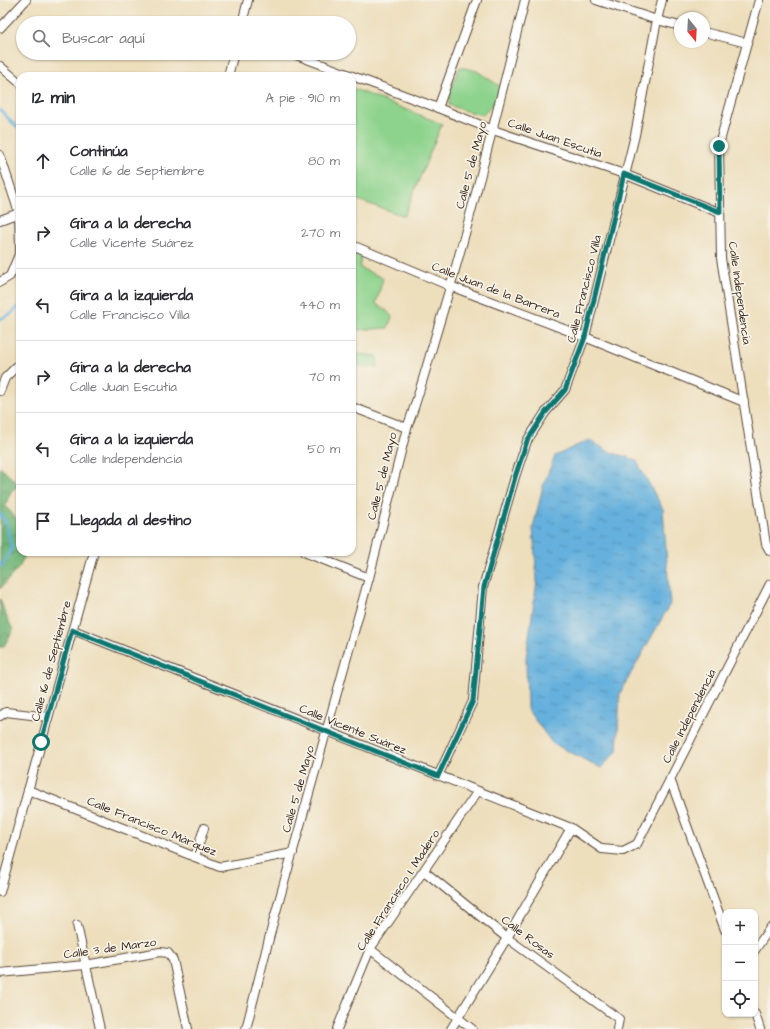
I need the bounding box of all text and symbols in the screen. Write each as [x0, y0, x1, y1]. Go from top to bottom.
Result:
north arrow [674, 12, 710, 48]
search box [16, 16, 356, 60]
icon: search [30, 27, 52, 49]
text: Buscar aquí [62, 28, 144, 49]
text: 12 min [32, 86, 75, 110]
text: A pie · 910 m [265, 89, 340, 107]
street label: Calle Juan Escutia [505, 114, 604, 163]
street label: Calle 5 de Mayo [452, 119, 492, 211]
route end [710, 137, 728, 155]
text: Continúa [70, 141, 128, 162]
icon: ahead [32, 150, 54, 172]
text: 80 m [308, 152, 340, 170]
text: Calle 16 de Septiembre [70, 162, 205, 180]
text: Gira a la derecha [70, 213, 191, 234]
icon: right [32, 222, 54, 244]
text: 270 m [301, 224, 340, 242]
street label: Calle Francisco Villa [563, 233, 606, 345]
text: Calle Vicente Suárez [70, 234, 194, 252]
street label: Calle Independencia [724, 241, 755, 345]
street label: Calle Juan de la Barrera [429, 258, 563, 323]
text: Gira a la izquierda [70, 285, 193, 306]
icon: left [32, 294, 54, 316]
text: 440 m [299, 296, 340, 314]
text: Calle Francisco Villa [70, 306, 190, 324]
text: Gira a la derecha [70, 357, 191, 378]
icon: right [32, 366, 54, 388]
text: 70 m [308, 368, 340, 386]
text: Calle Juan Escutia [70, 378, 177, 396]
text: Gira a la izquierda [70, 429, 193, 450]
street label: Calle 5 de Mayo [363, 430, 403, 522]
icon: left [32, 438, 54, 460]
text: 50 m [307, 440, 340, 458]
text: Calle Independencia [70, 450, 182, 468]
icon: arrive [32, 510, 54, 532]
text: Llegada al destino [70, 510, 191, 531]
street label: Calle 16 de Septiembre [27, 598, 76, 723]
street label: Calle Independencia [658, 666, 721, 766]
street label: Calle Vicente Suárez [297, 700, 409, 759]
route start [32, 733, 50, 751]
street label: Calle 5 de Mayo [278, 743, 320, 835]
street label: Calle Francisco Márquez [84, 793, 219, 860]
street label: Calle Francisco I. Madero [353, 826, 444, 954]
map controls [722, 909, 758, 1017]
button: + [722, 909, 758, 945]
street label: Calle Rosas [497, 912, 558, 963]
street label: Calle 3 de Marzo [63, 934, 158, 963]
button: − [722, 945, 758, 981]
button: locate [722, 981, 758, 1017]

